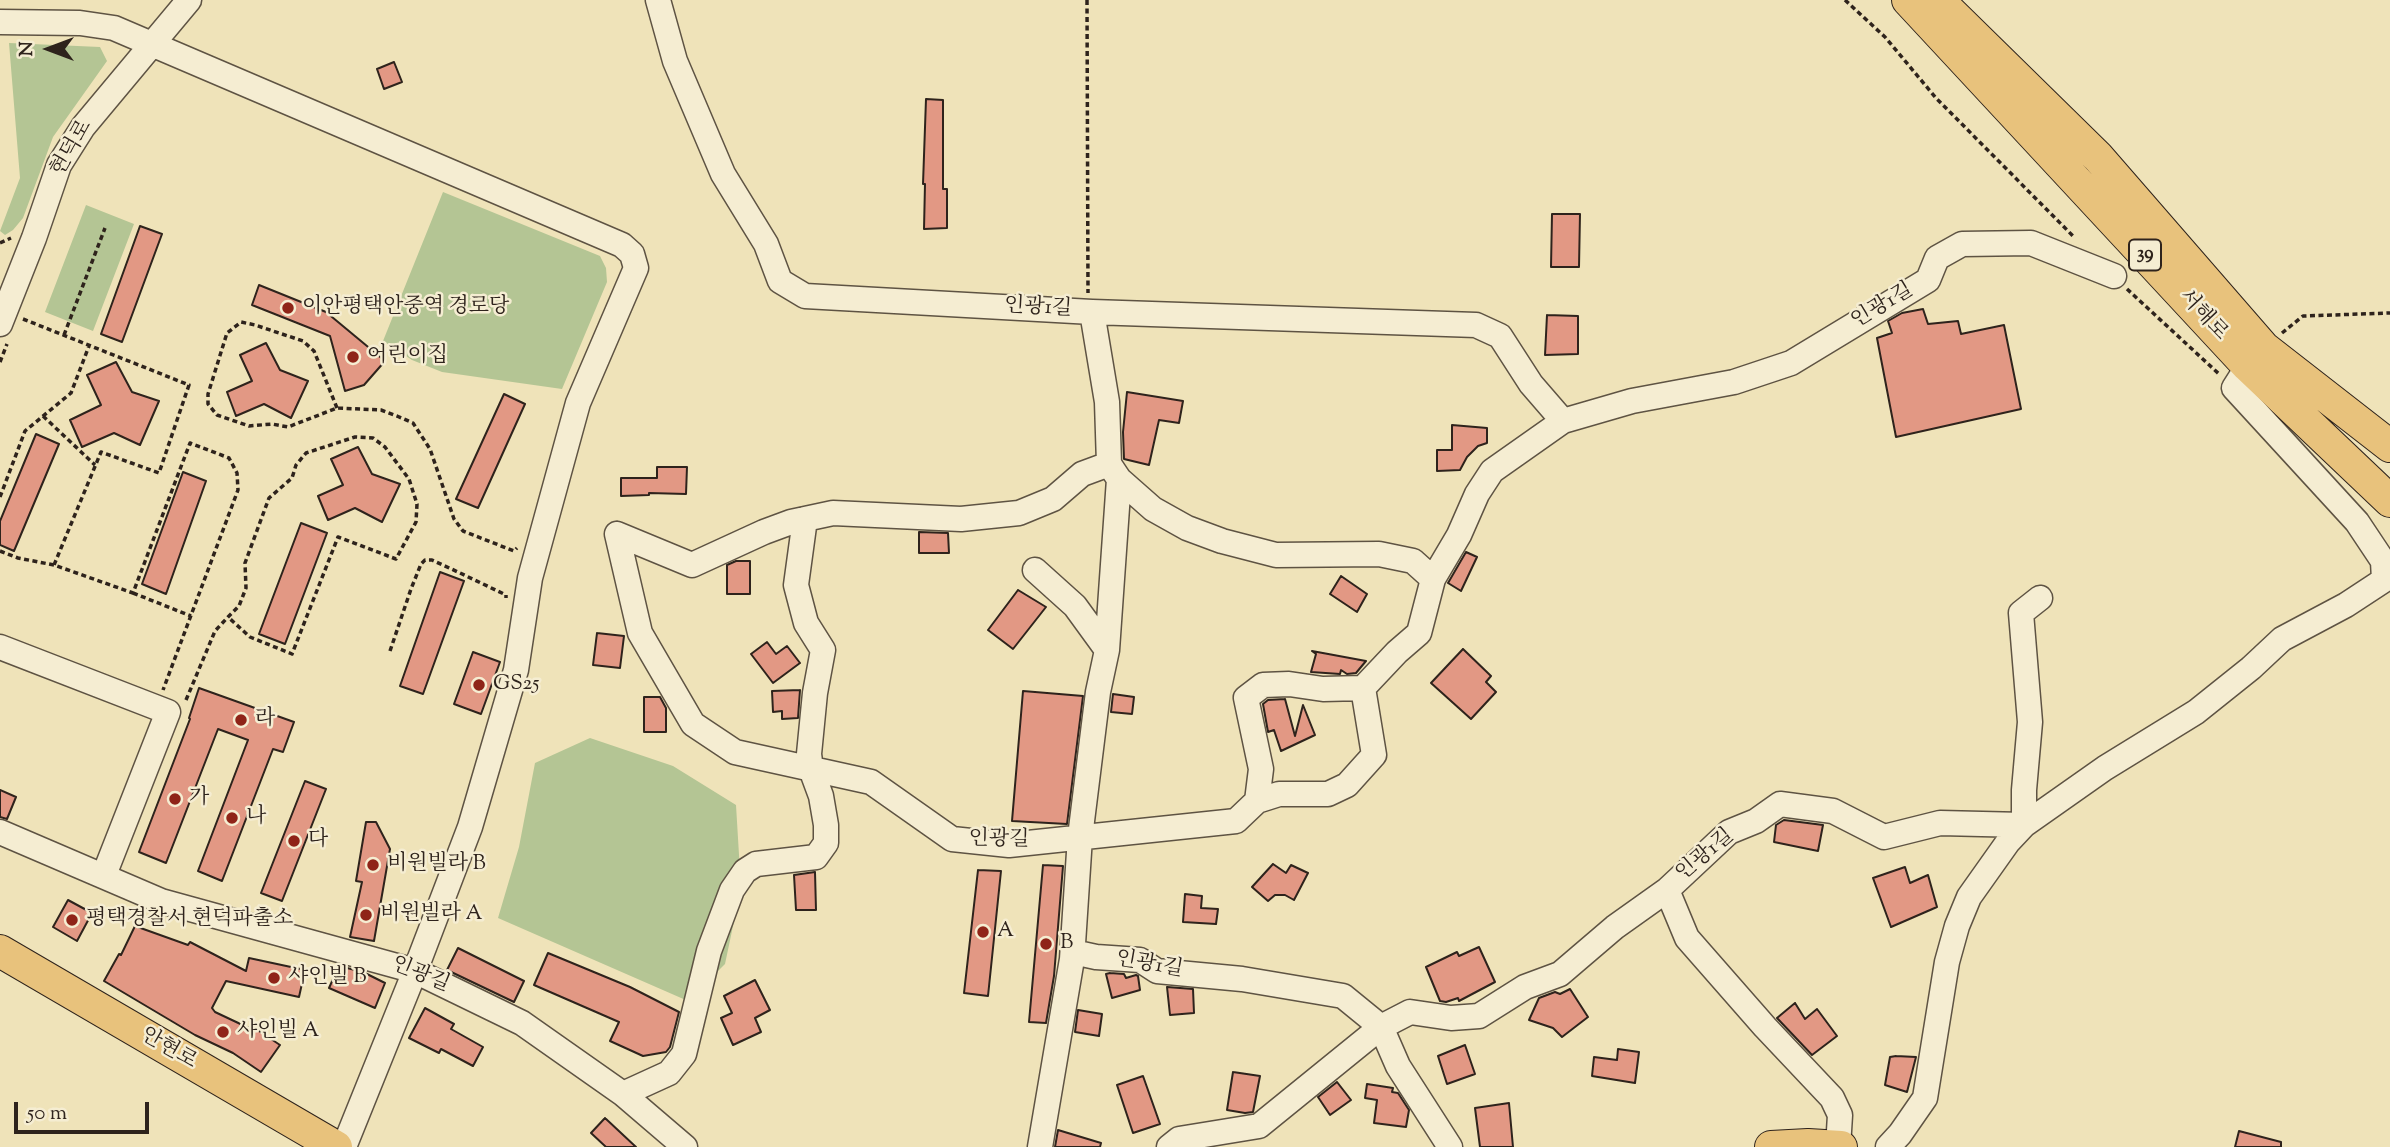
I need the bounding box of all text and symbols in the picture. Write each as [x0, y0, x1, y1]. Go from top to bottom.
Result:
north arrow [14, 14, 84, 84]
text: N [14, 41, 41, 57]
street label: 현덕로 [47, 116, 99, 182]
road number: 39 [2129, 240, 2161, 270]
street label: 인광1길 [1847, 279, 1919, 335]
street label: 서해로 [2172, 285, 2232, 347]
place label: 이안평택안중역 경로당 [302, 295, 509, 321]
street label: 인광1길 [1003, 295, 1073, 323]
marker: 이안평택안중역 경로당 [280, 300, 296, 316]
place label: 어린이집 [367, 344, 448, 370]
marker: 어린이집 [345, 349, 361, 365]
place label: GS25 [493, 672, 539, 698]
marker: GS25 [471, 677, 487, 693]
place label: 라 [255, 707, 275, 733]
marker: 라 [233, 712, 249, 728]
place label: 가 [189, 786, 209, 812]
marker: 가 [167, 791, 183, 807]
place label: 나 [246, 805, 266, 831]
marker: 나 [224, 810, 240, 826]
street label: 인광1길 [1672, 824, 1740, 888]
place label: 다 [308, 828, 328, 854]
street label: 인광길 [968, 828, 1030, 854]
marker: 다 [286, 833, 302, 849]
place label: 비원빌라 B [387, 852, 486, 878]
marker: 비원빌라 B [365, 857, 381, 873]
place label: 비원빌라 A [380, 902, 483, 928]
place label: 평택경찰서 현덕파출소 [86, 907, 293, 933]
marker: 비원빌라 A [358, 907, 374, 923]
marker: 평택경찰서 현덕파출소 [64, 912, 80, 928]
place label: A [997, 919, 1014, 945]
marker: A [975, 924, 991, 940]
place label: B [1060, 931, 1073, 957]
marker: B [1038, 936, 1054, 952]
street label: 인광1길 [1113, 948, 1185, 984]
street label: 인광길 [387, 953, 453, 999]
place label: 샤인빌 B [288, 965, 367, 991]
marker: 샤인빌 B [266, 970, 282, 986]
place label: 샤인빌 A [237, 1019, 319, 1045]
street label: 안현로 [135, 1024, 201, 1076]
marker: 샤인빌 A [215, 1024, 231, 1040]
scale bar [18, 1088, 152, 1132]
text: 50 m [27, 1099, 67, 1129]

